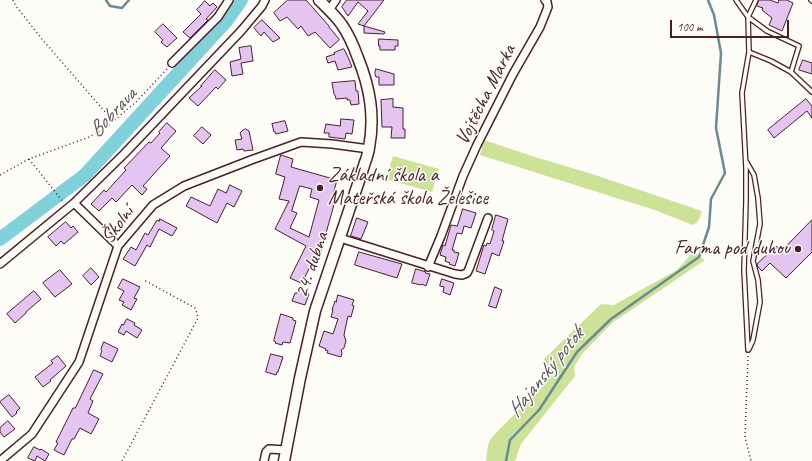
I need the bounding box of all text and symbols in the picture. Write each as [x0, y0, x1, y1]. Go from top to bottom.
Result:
scale bar [672, 12, 791, 38]
text: 100 m [677, 19, 703, 35]
street label: Vojtěcha Marka [451, 41, 521, 149]
water label: Bobrava [84, 83, 142, 143]
place label: Základní škola a Mateřská škola Želešice [328, 164, 488, 211]
marker: Základní škola a Mateřská škola Želešice [315, 183, 325, 193]
street label: Školní [96, 202, 140, 248]
street label: 24. dubna [290, 229, 334, 301]
place label: Farma pod duhou [675, 237, 790, 261]
marker: Farma pod duhou [793, 244, 803, 254]
water label: Hajanský potok [502, 323, 590, 423]

